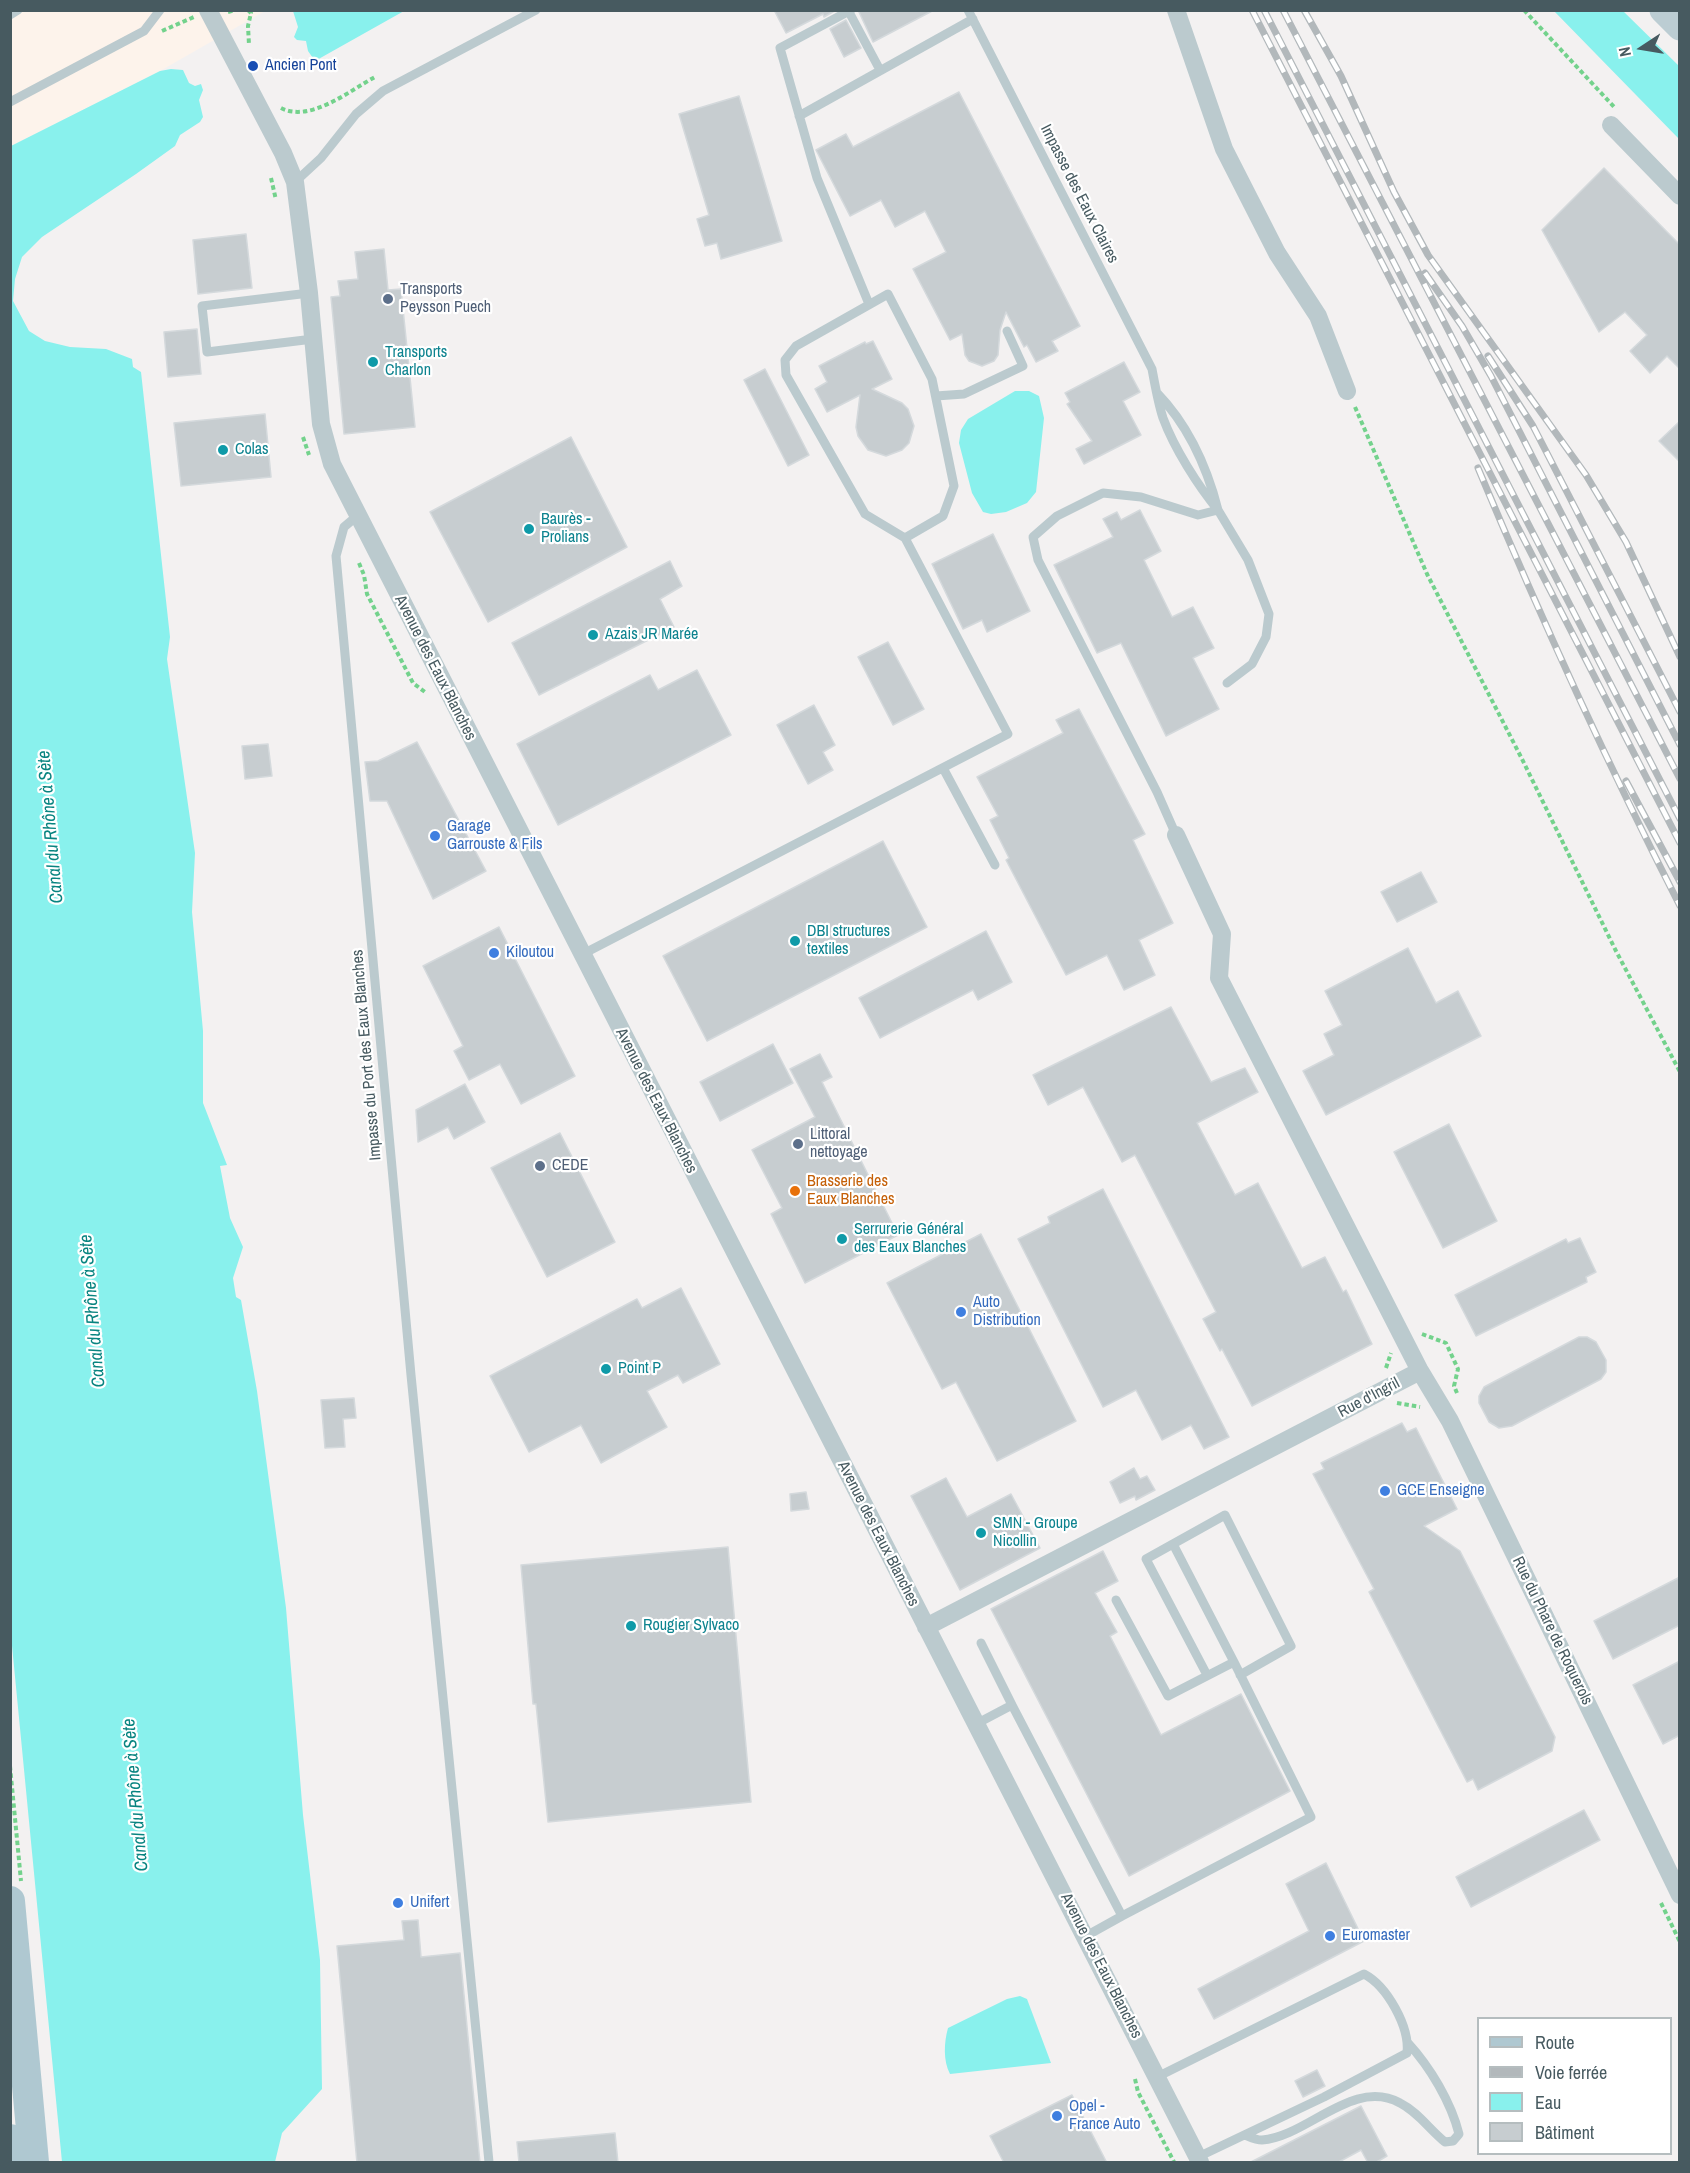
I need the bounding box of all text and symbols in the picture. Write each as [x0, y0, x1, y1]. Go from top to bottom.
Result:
north arrow [1612, 18, 1672, 78]
text: N [1613, 45, 1636, 59]
place label: Ancien Pont [265, 56, 336, 76]
marker: Ancien Pont [246, 59, 260, 73]
street label: Impasse des Eaux Claires [1036, 121, 1122, 267]
place label: Transports Peysson Puech [400, 280, 491, 318]
marker: Transports Peysson Puech [381, 292, 395, 306]
place label: Transports Charlon [385, 343, 447, 381]
marker: Transports Charlon [366, 355, 380, 369]
place label: Colas [235, 440, 269, 460]
marker: Colas [216, 443, 230, 457]
place label: Baurès - Prolians [541, 510, 591, 548]
marker: Baurès - Prolians [522, 522, 536, 536]
street label: Avenue des Eaux Blanches [390, 592, 480, 744]
place label: Azais JR Marée [605, 625, 698, 645]
marker: Azais JR Marée [586, 628, 600, 642]
water label: Canal du Rhône à Sète [34, 750, 68, 904]
place label: Garage Garrouste & Fils [447, 817, 543, 855]
marker: Garage Garrouste & Fils [428, 829, 442, 843]
place label: DBI structures textiles [807, 922, 890, 960]
marker: DBI structures textiles [788, 934, 802, 948]
place label: Kiloutou [506, 943, 554, 963]
marker: Kiloutou [487, 946, 501, 960]
street label: Impasse du Port des Eaux Blanches [348, 949, 386, 1161]
street label: Avenue des Eaux Blanches [611, 1025, 701, 1177]
place label: Littoral nettoyage [810, 1125, 868, 1163]
marker: Littoral nettoyage [791, 1137, 805, 1151]
place label: CEDE [552, 1156, 588, 1176]
marker: CEDE [533, 1159, 547, 1173]
place label: Brasserie des Eaux Blanches [807, 1172, 895, 1210]
marker: Brasserie des Eaux Blanches [788, 1184, 802, 1198]
place label: Serrurerie Général des Eaux Blanches [854, 1220, 966, 1258]
marker: Serrurerie Général des Eaux Blanches [835, 1232, 849, 1246]
water label: Canal du Rhône à Sète [76, 1234, 110, 1388]
place label: Auto Distribution [973, 1293, 1041, 1331]
marker: Auto Distribution [954, 1305, 968, 1319]
place label: Point P [618, 1359, 661, 1379]
marker: Point P [599, 1362, 613, 1376]
street label: Rue d'Ingril [1335, 1374, 1403, 1422]
street label: Avenue des Eaux Blanches [833, 1458, 923, 1610]
place label: GCE Enseigne [1397, 1481, 1485, 1501]
marker: GCE Enseigne [1378, 1484, 1392, 1498]
place label: SMN - Groupe Nicollin [993, 1514, 1078, 1552]
marker: SMN - Groupe Nicollin [974, 1526, 988, 1540]
street label: Rue du Phare de Roquerols [1508, 1554, 1596, 1708]
place label: Rougier Sylvaco [643, 1616, 739, 1636]
marker: Rougier Sylvaco [624, 1619, 638, 1633]
water label: Canal du Rhône à Sète [119, 1718, 153, 1872]
street label: Avenue des Eaux Blanches [1056, 1890, 1146, 2042]
place label: Unifert [410, 1893, 449, 1913]
marker: Unifert [391, 1896, 405, 1910]
place label: Euromaster [1342, 1926, 1410, 1946]
marker: Euromaster [1323, 1929, 1337, 1943]
legend [1477, 2017, 1672, 2155]
text: Route [1535, 2030, 1574, 2055]
text: Voie ferrée [1535, 2060, 1607, 2085]
text: Eau [1535, 2090, 1561, 2115]
place label: Opel - France Auto [1069, 2097, 1140, 2135]
marker: Opel - France Auto [1050, 2109, 1064, 2123]
text: Bâtiment [1535, 2120, 1594, 2145]

